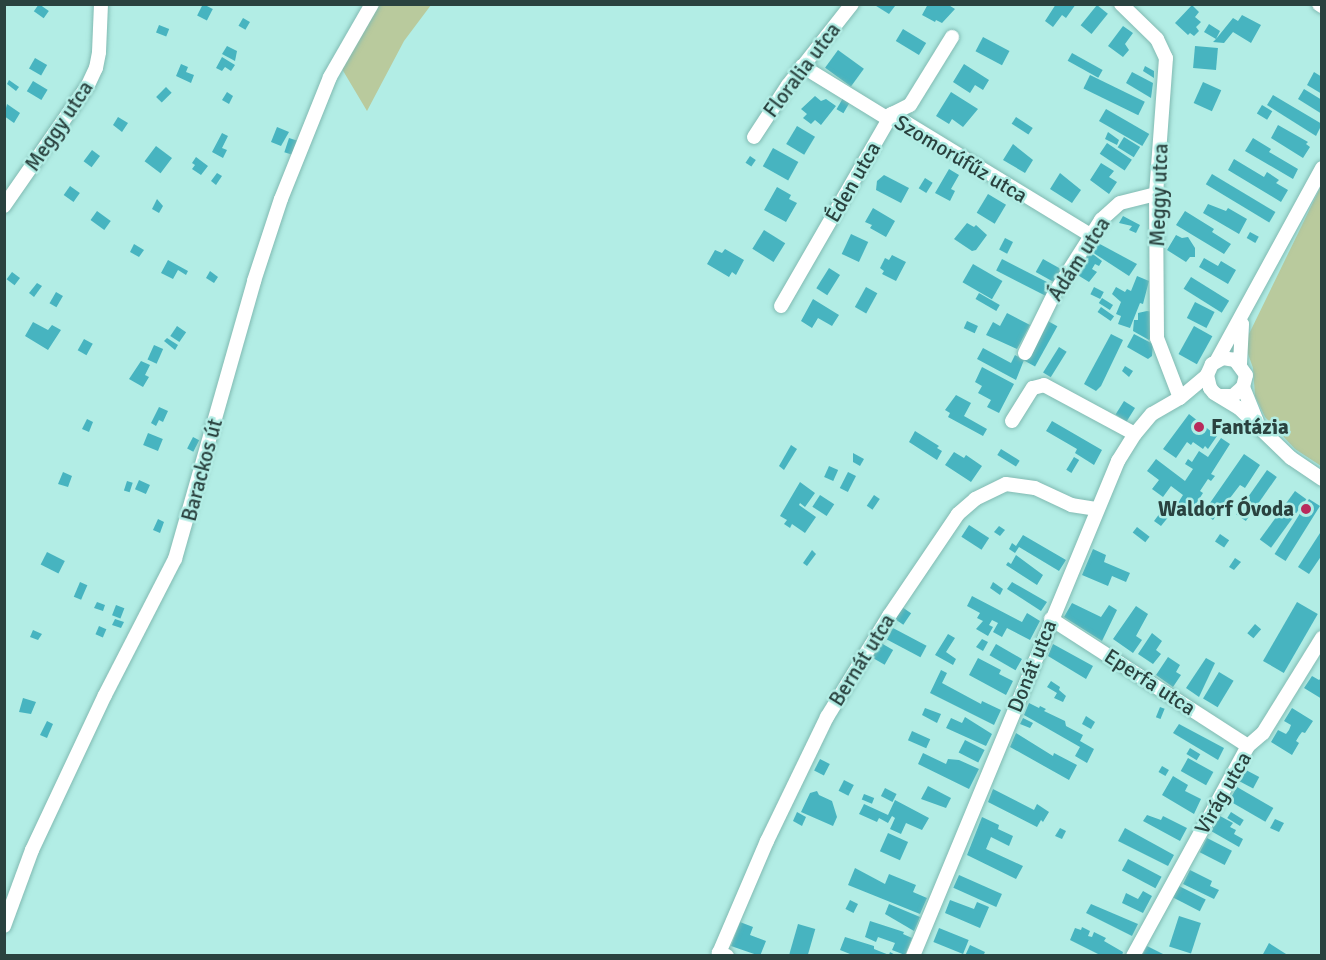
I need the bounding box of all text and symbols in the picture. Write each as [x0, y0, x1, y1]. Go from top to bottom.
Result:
street label: Floralia utca [758, 18, 846, 122]
street label: Meggy utca [20, 76, 98, 176]
street label: Szomorúfűz utca [890, 110, 1032, 208]
street label: Éden utca [820, 137, 886, 227]
street label: Meggy utca [1145, 143, 1173, 247]
street label: Ádám utca [1043, 212, 1115, 306]
place label: Fantázia [1211, 414, 1289, 440]
street label: Barackos út [176, 416, 228, 524]
marker: Fantázia [1192, 420, 1206, 434]
place label: Waldorf Óvoda [1158, 496, 1294, 522]
marker: Waldorf Óvoda [1299, 502, 1313, 516]
street label: Bernát utca [824, 609, 900, 711]
street label: Donát utca [1002, 616, 1062, 716]
street label: Eperfa utca [1100, 643, 1200, 721]
street label: Virág utca [1189, 747, 1257, 839]

